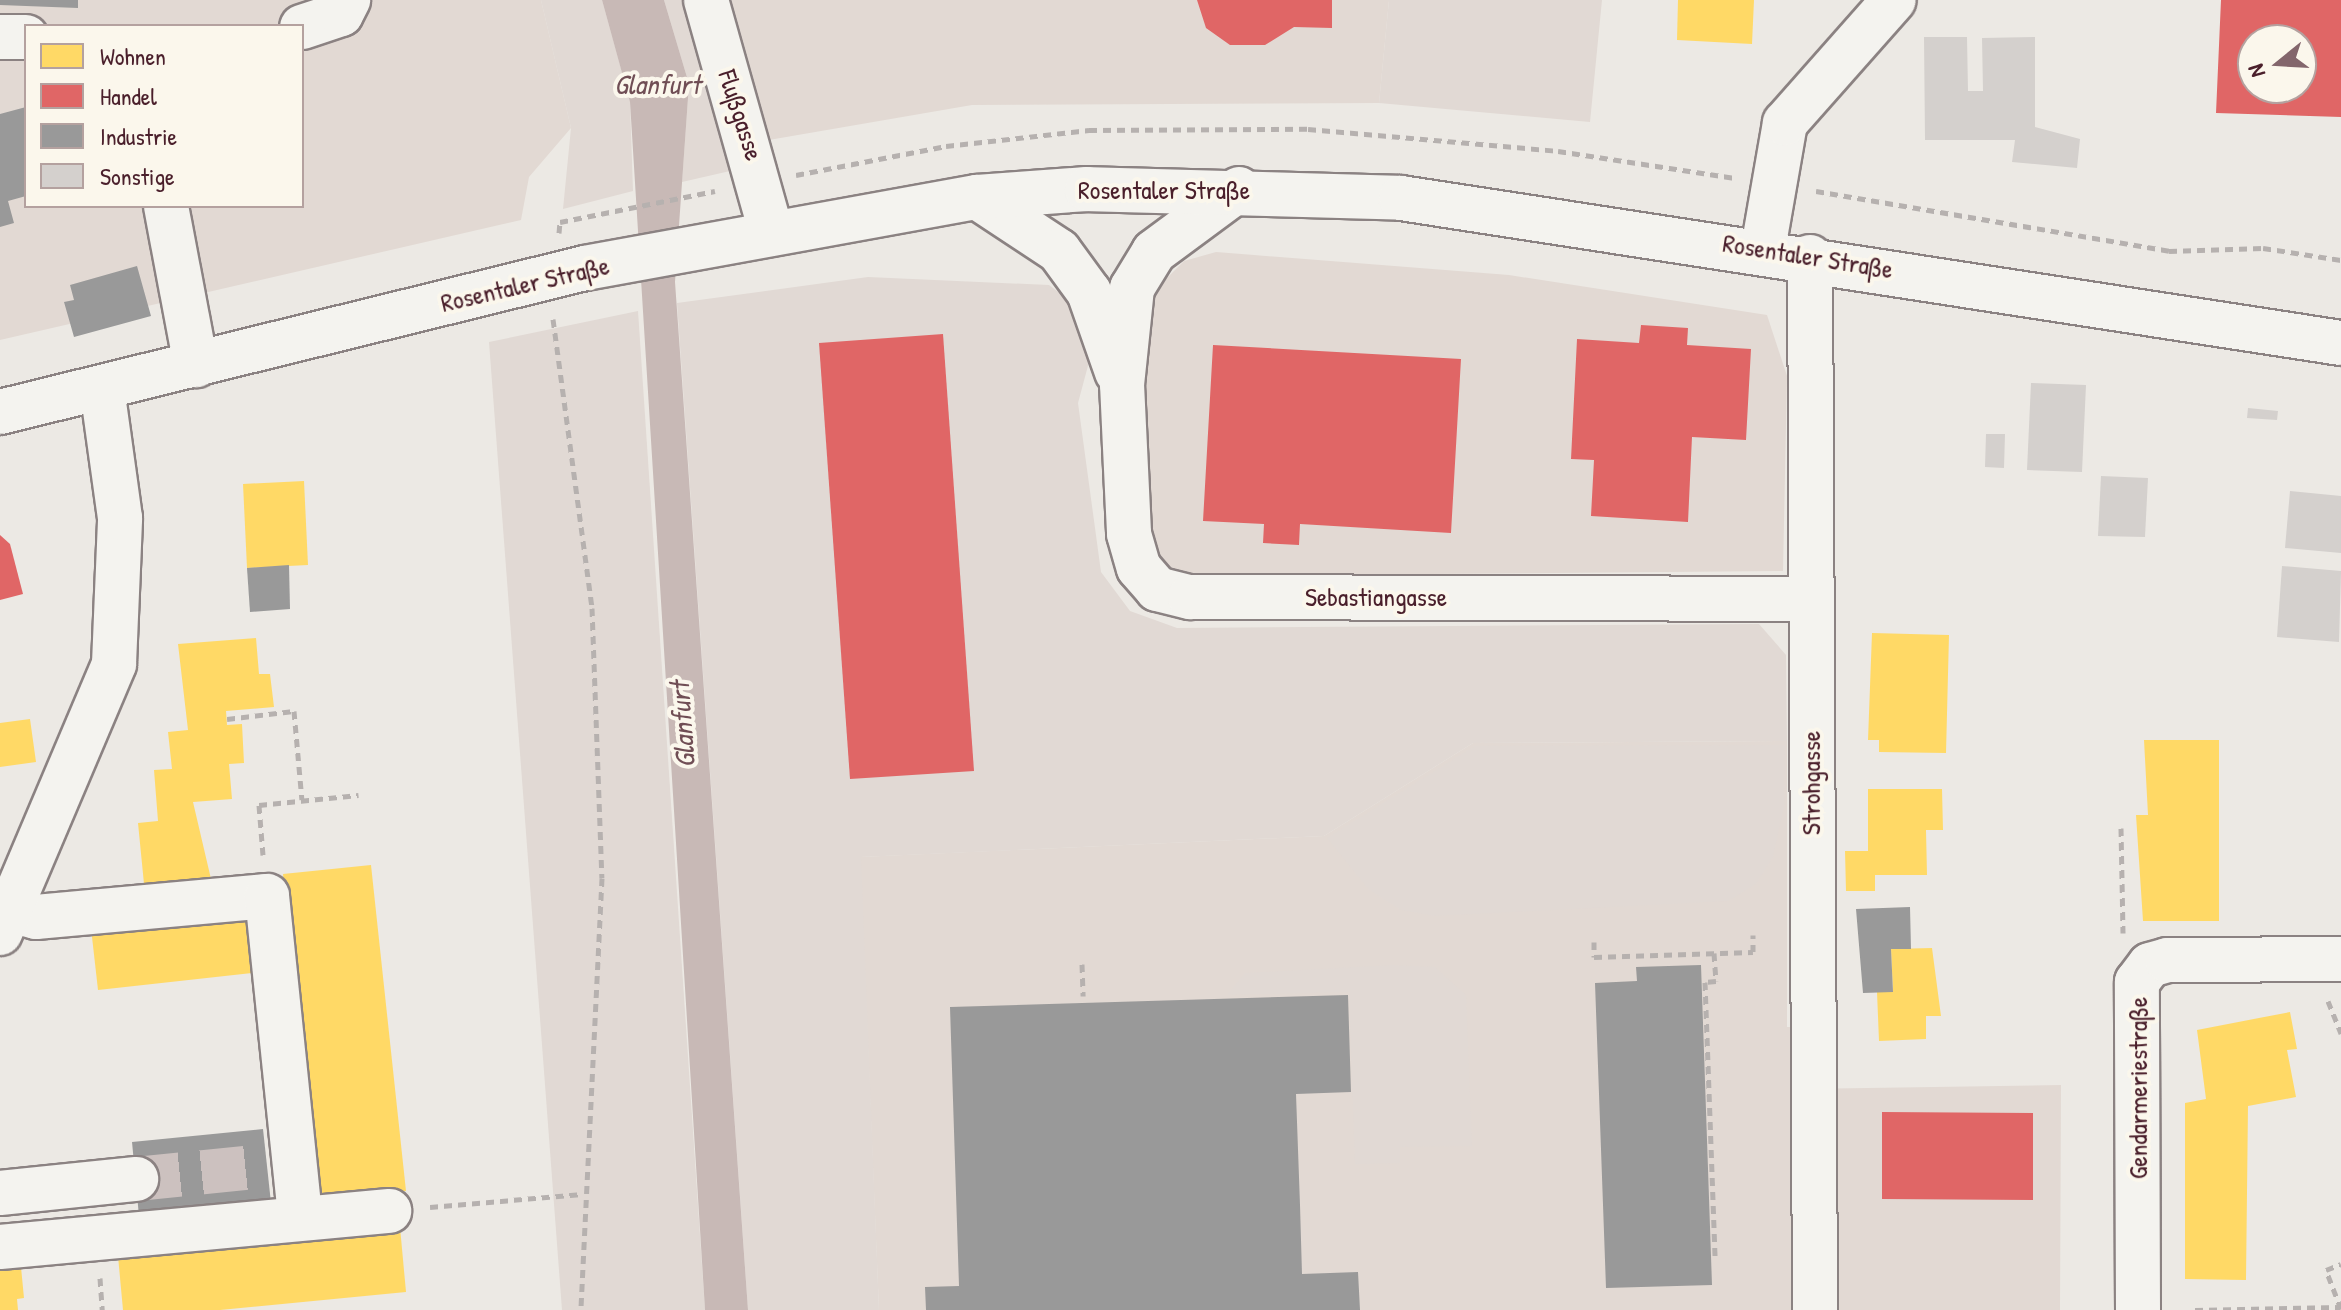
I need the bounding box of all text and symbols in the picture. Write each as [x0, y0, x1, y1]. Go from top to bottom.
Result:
legend [24, 24, 304, 208]
north arrow [2237, 24, 2317, 104]
text: Wohnen [100, 40, 166, 72]
text: N [2240, 61, 2272, 81]
street label: Flußgasse [712, 66, 770, 164]
water label: Glanfurt [614, 67, 700, 101]
text: Handel [100, 80, 157, 112]
text: Industrie [100, 120, 177, 152]
text: Sonstige [100, 160, 175, 192]
street label: Rosentaler Straße [1078, 174, 1250, 206]
street label: Rosentaler Straße [1721, 227, 1895, 285]
street label: Rosentaler Straße [438, 249, 612, 319]
street label: Sebastiangasse [1305, 581, 1447, 613]
water label: Glanfurt [662, 681, 702, 769]
street label: Strohgasse [1795, 731, 1827, 835]
street label: Gendarmeriestraße [2122, 997, 2154, 1179]

